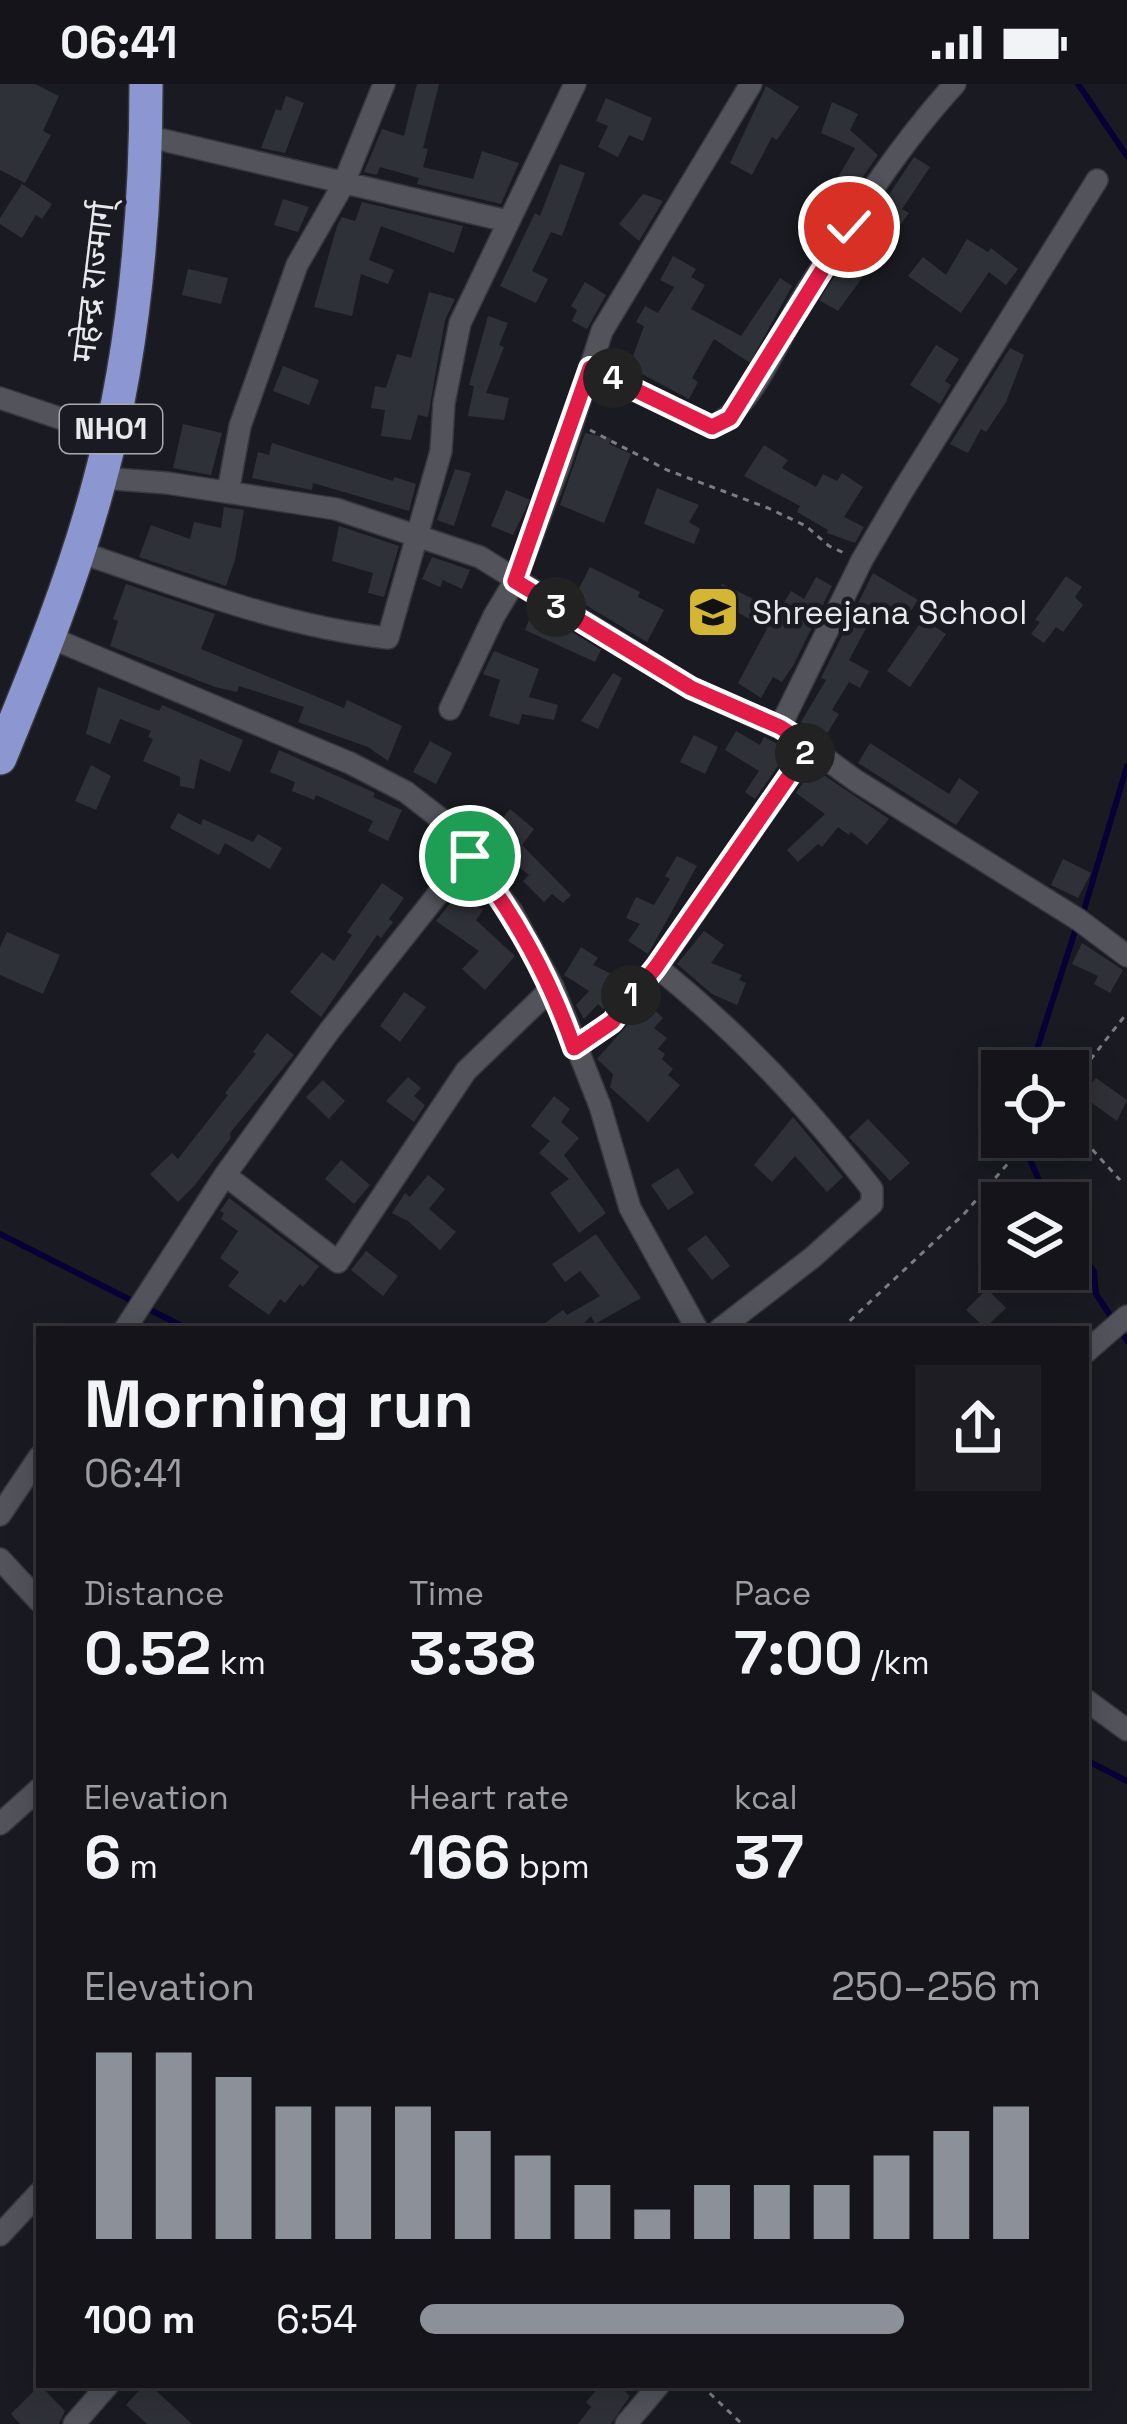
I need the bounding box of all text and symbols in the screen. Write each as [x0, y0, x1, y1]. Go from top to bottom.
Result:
text: 06:41 [60, 14, 178, 71]
pin [798, 176, 900, 278]
icon: check [816, 194, 882, 260]
street label: महेन्द्र राज्मार्ग् [62, 195, 124, 365]
pin: 4 [583, 348, 643, 408]
text: 4 [603, 357, 624, 399]
road number: NH01 [60, 405, 162, 453]
pin: 3 [526, 577, 586, 637]
school or university icon: Shreejana School [685, 584, 741, 640]
text: 3 [546, 586, 566, 628]
place label: Shreejana School [752, 592, 1027, 634]
pin: 2 [775, 723, 835, 783]
text: 2 [795, 732, 815, 774]
pin [419, 805, 521, 907]
icon: arrive [437, 823, 503, 889]
pin: 1 [601, 965, 661, 1025]
text: 1 [624, 974, 638, 1016]
map controls [981, 1050, 1089, 1290]
button: locate [981, 1050, 1089, 1158]
button: layers [981, 1182, 1089, 1290]
text: Morning run [84, 1362, 474, 1446]
button: share [915, 1365, 1041, 1491]
text: 06:41 [84, 1449, 182, 1498]
text: Distance [84, 1573, 225, 1615]
text: Time [409, 1573, 484, 1615]
text: Pace [734, 1573, 811, 1615]
text: 0.52 [84, 1615, 211, 1692]
text: 3:38 [409, 1615, 536, 1692]
text: 7:00 [734, 1615, 863, 1692]
text: km [211, 1642, 266, 1684]
text: /km [863, 1642, 930, 1684]
text: Elevation [84, 1777, 229, 1819]
text: Heart rate [409, 1777, 569, 1819]
text: kcal [734, 1777, 798, 1819]
text: 6 [84, 1819, 121, 1896]
text: 166 [409, 1819, 510, 1896]
text: 37 [734, 1819, 804, 1896]
text: m [121, 1846, 158, 1888]
text: bpm [510, 1846, 590, 1888]
text: Elevation [84, 1962, 255, 2011]
text: 250–256 m [831, 1962, 1041, 2011]
text: 100 m [84, 2295, 195, 2344]
text: 6:54 [276, 2295, 357, 2344]

